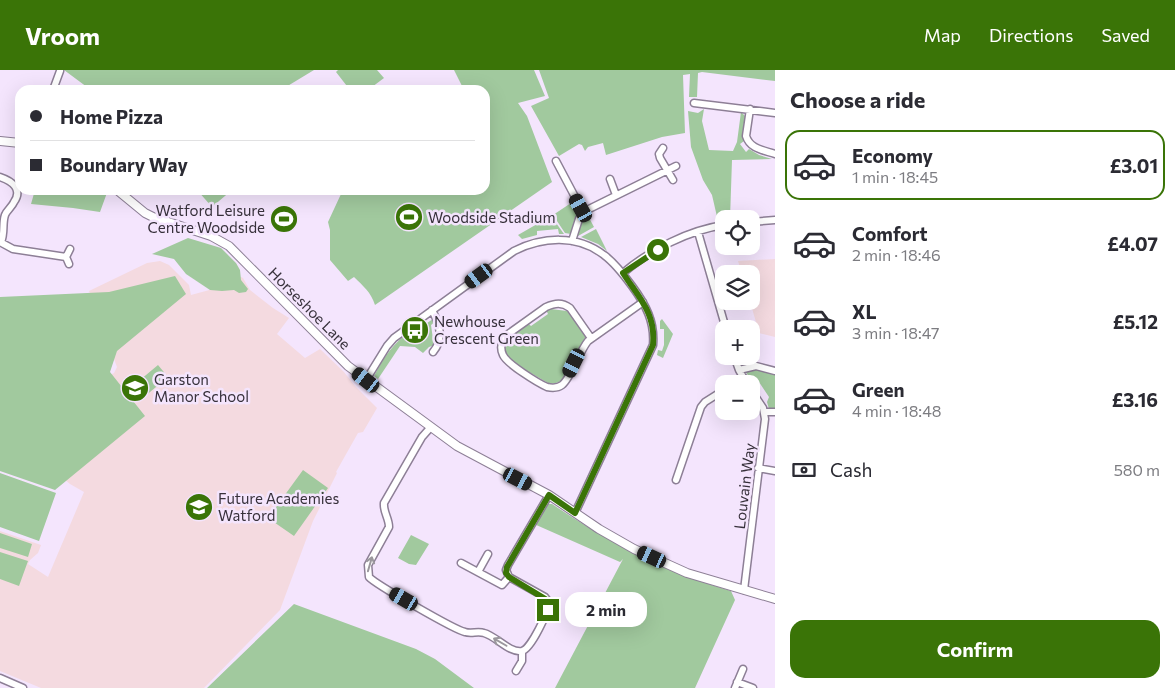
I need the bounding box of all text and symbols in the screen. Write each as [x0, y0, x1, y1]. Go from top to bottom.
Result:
text: Vroom [25, 21, 100, 50]
text: Map [924, 24, 961, 46]
text: Directions [989, 24, 1073, 46]
text: Saved [1101, 24, 1150, 46]
text: Choose a ride [790, 86, 925, 113]
text: Home Pizza [60, 105, 163, 128]
icon: car [792, 143, 837, 188]
text: Economy [852, 144, 933, 167]
text: Boundary Way [60, 153, 188, 176]
text: £3.01 [1110, 154, 1158, 177]
text: 1 min · 18:45 [852, 167, 938, 186]
car [567, 191, 594, 225]
place label: Watford Leisure Centre Woodside [147, 201, 265, 236]
sports icon: Woodside Stadium [394, 202, 424, 232]
sports icon: Watford Leisure Centre Woodside [269, 204, 299, 234]
place label: Woodside Stadium [428, 208, 556, 226]
map controls [715, 210, 760, 420]
button: locate [715, 210, 760, 255]
icon: car [792, 221, 837, 266]
text: Comfort [852, 222, 928, 245]
text: £4.07 [1107, 232, 1158, 255]
route start [647, 239, 669, 261]
text: 2 min · 18:46 [852, 245, 941, 264]
car [462, 261, 495, 291]
street label: Horseshoe Lane [265, 263, 355, 353]
button: layers [715, 265, 760, 310]
icon: car [792, 299, 837, 344]
text: XL [852, 300, 877, 323]
text: £5.12 [1113, 310, 1158, 333]
place label: Newhouse Crescent Green [434, 312, 539, 347]
bus stop icon: Newhouse Crescent Green [400, 315, 430, 345]
button: + [715, 320, 760, 365]
text: 3 min · 18:47 [852, 323, 939, 342]
car [560, 346, 587, 380]
car [349, 365, 382, 395]
place label: Garston Manor School [154, 370, 249, 405]
school or university icon: Garston Manor School [120, 373, 150, 403]
button: − [715, 375, 760, 420]
icon: car [792, 377, 837, 422]
text: Green [852, 378, 904, 401]
text: £3.16 [1112, 388, 1158, 411]
text: 4 min · 18:48 [852, 401, 941, 420]
street label: Louvain Way [730, 442, 758, 530]
icon: cash [790, 456, 818, 484]
text: Cash [830, 458, 872, 481]
text: 580 m [1114, 460, 1160, 479]
car [501, 466, 534, 492]
place label: Future Academies Watford [218, 489, 340, 524]
school or university icon: Future Academies Watford [184, 492, 214, 522]
car [635, 544, 668, 570]
one-way arrow [365, 556, 375, 572]
car [387, 585, 420, 613]
callout: 2 min [566, 592, 648, 628]
route end [537, 599, 559, 621]
text: 2 min [586, 600, 626, 619]
button: Confirm [790, 620, 1160, 678]
one-way arrow [493, 636, 507, 646]

